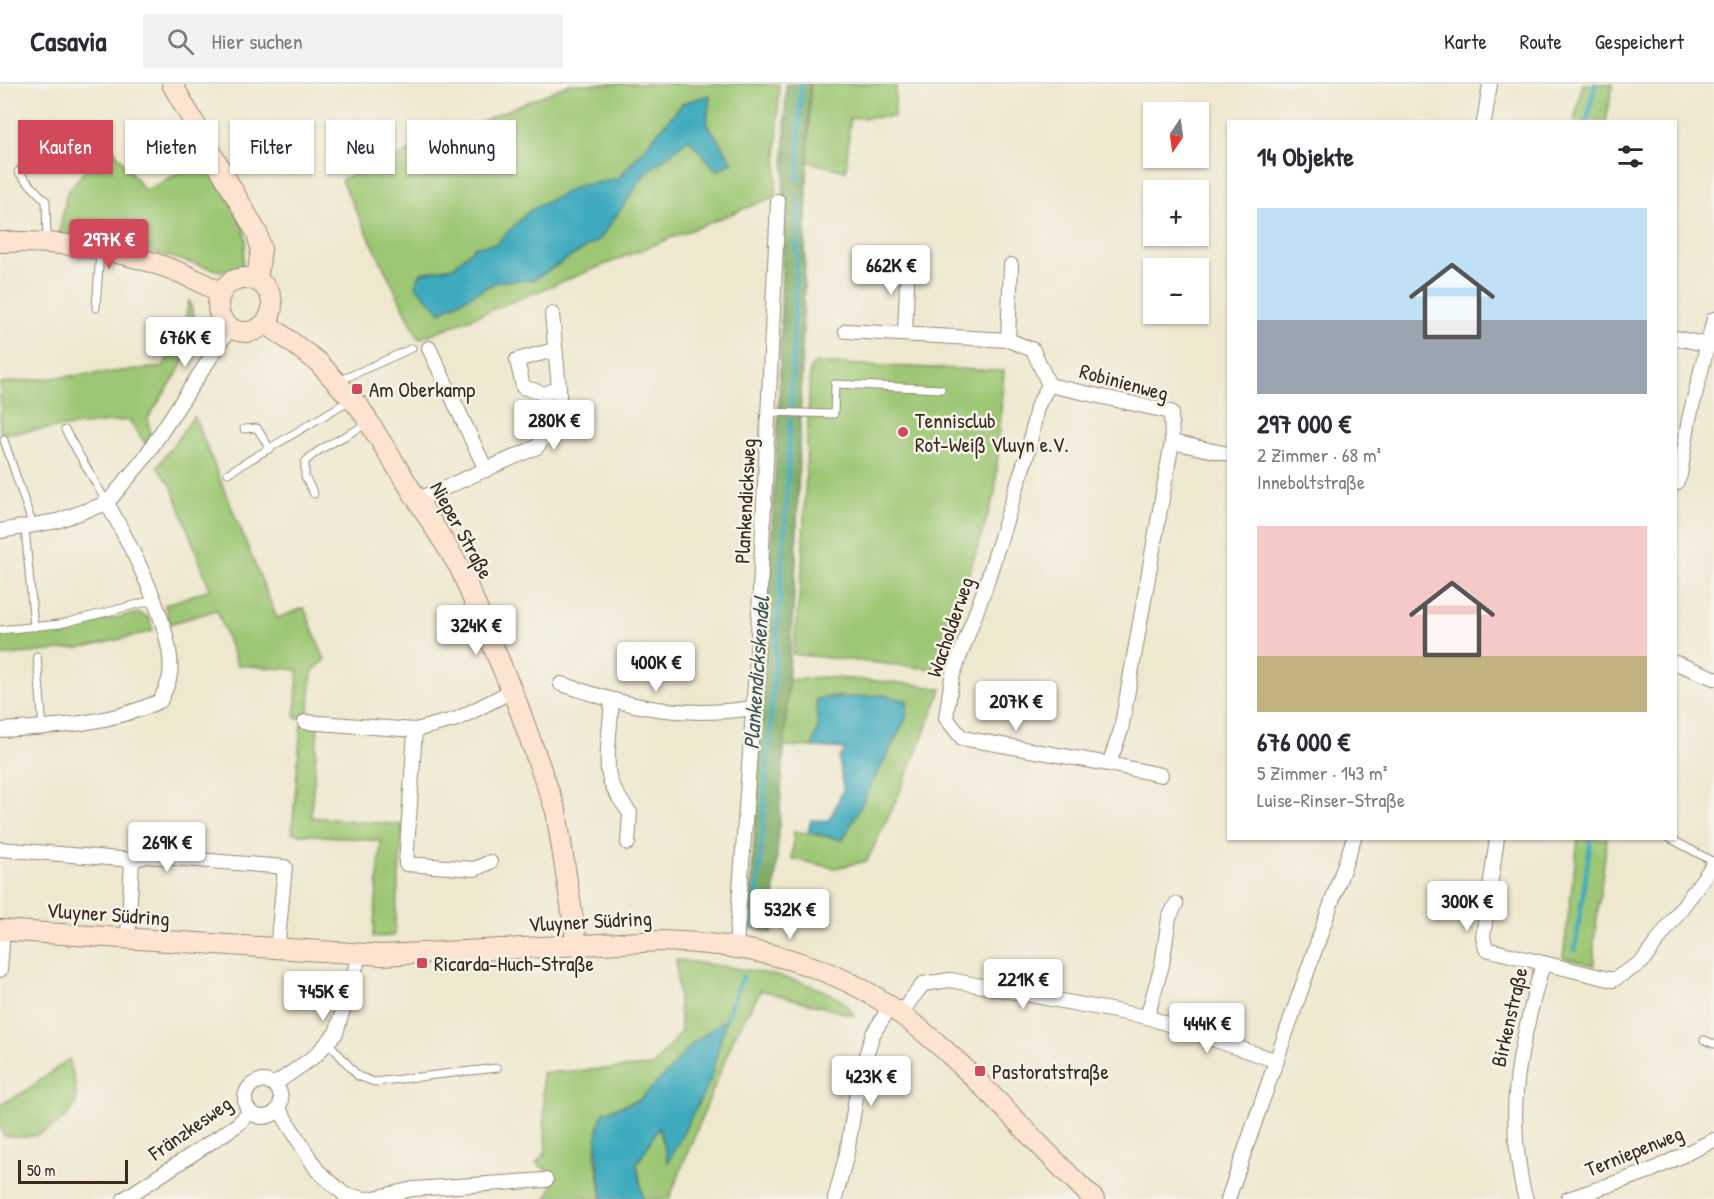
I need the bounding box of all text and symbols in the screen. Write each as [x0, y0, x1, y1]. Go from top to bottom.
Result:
search box [143, 14, 563, 68]
text: Casavia [30, 22, 107, 60]
icon: search [164, 25, 197, 58]
text: Hier suchen [212, 26, 303, 56]
text: Karte [1444, 27, 1487, 56]
text: Route [1520, 27, 1562, 56]
text: Gespeichert [1595, 27, 1684, 56]
north arrow [1143, 102, 1209, 168]
map controls [1143, 102, 1209, 324]
chip: Kaufen [18, 120, 113, 174]
chip: Mieten [125, 120, 218, 174]
chip: Filter [230, 120, 314, 174]
chip: Neu [326, 120, 395, 174]
chip: Wohnung [407, 120, 516, 174]
text: 14 Objekte [1257, 139, 1354, 174]
icon: filters [1614, 140, 1647, 173]
button: + [1143, 180, 1209, 246]
pin: 297K € [60, 219, 158, 270]
text: 297K € [83, 225, 135, 252]
pin: 662K € [842, 245, 940, 296]
icon: home [1398, 247, 1506, 355]
text: 662K € [866, 251, 916, 278]
button: − [1143, 258, 1209, 324]
pin: 676K € [136, 317, 234, 368]
text: 676K € [160, 323, 210, 350]
street label: Robinienweg [1076, 356, 1172, 408]
place label: Am Oberkamp [369, 375, 475, 404]
marker: Am Oberkamp [350, 382, 364, 396]
pin: 280K € [505, 400, 603, 451]
text: 280K € [528, 406, 580, 433]
place label: Tennisclub Rot-Weiß Vluyn e.V. [915, 406, 1069, 459]
text: 297 000 € [1257, 406, 1351, 441]
marker: Tennisclub Rot-Weiß Vluyn e.V. [896, 425, 910, 439]
street label: Plankendicksweg [727, 438, 763, 564]
text: 2 Zimmer · 68 m² [1257, 441, 1381, 468]
text: Inneboltstraße [1257, 468, 1365, 495]
street label: Nieper Straße [423, 476, 501, 584]
icon: home [1398, 565, 1506, 673]
street label: Wacholderweg [919, 573, 981, 681]
water label: Plankendickskendel [736, 594, 776, 751]
pin: 324K € [427, 605, 525, 656]
text: 324K € [451, 611, 501, 638]
pin: 400K € [607, 642, 705, 693]
text: 400K € [631, 648, 681, 675]
pin: 207K € [967, 681, 1065, 732]
text: 207K € [990, 687, 1042, 714]
text: 676 000 € [1257, 724, 1350, 759]
text: 5 Zimmer · 143 m² [1257, 759, 1387, 786]
text: Luise-Rinser-Straße [1257, 786, 1405, 813]
pin: 269K € [118, 822, 216, 873]
text: 269K € [142, 828, 192, 855]
pin: 300K € [1418, 881, 1516, 932]
text: 300K € [1441, 887, 1493, 914]
pin: 532K € [741, 889, 839, 940]
street label: Vluyner Südring [45, 895, 171, 933]
text: 532K € [764, 895, 816, 922]
street label: Vluyner Südring [528, 903, 652, 939]
place label: Ricarda-Huch-Straße [434, 949, 594, 978]
marker: Ricarda-Huch-Straße [415, 956, 429, 970]
pin: 221K € [974, 959, 1072, 1010]
street label: Birkenstraße [1484, 964, 1534, 1070]
text: 221K € [998, 965, 1048, 992]
pin: 745K € [274, 971, 372, 1022]
text: 745K € [298, 977, 348, 1004]
pin: 444K € [1158, 1003, 1256, 1054]
text: 444K € [1183, 1009, 1231, 1036]
pin: 423K € [822, 1056, 920, 1107]
place label: Pastoratstraße [992, 1057, 1109, 1086]
text: 423K € [846, 1062, 896, 1089]
marker: Pastoratstraße [973, 1064, 987, 1078]
street label: Fränzkesweg [142, 1089, 237, 1168]
street label: Terniepenweg [1581, 1118, 1687, 1184]
scale bar [18, 1157, 128, 1184]
text: 50 m [27, 1159, 56, 1181]

